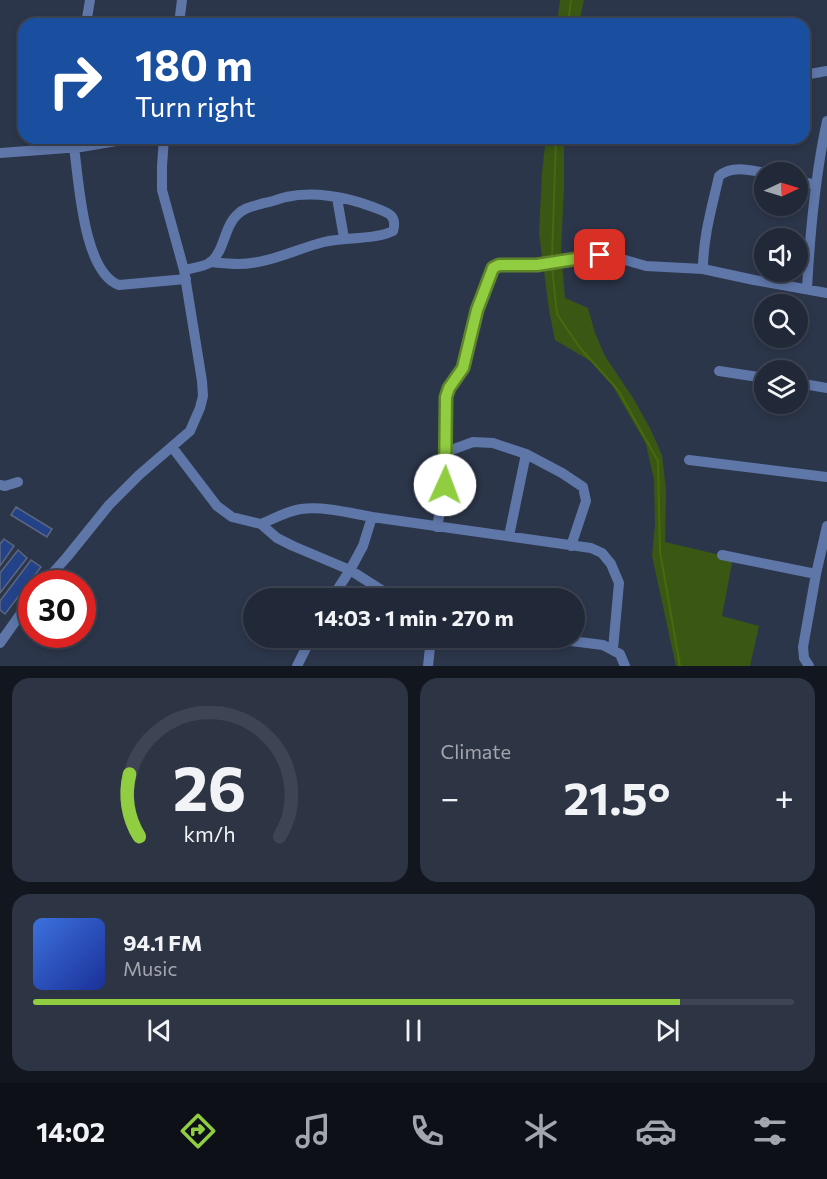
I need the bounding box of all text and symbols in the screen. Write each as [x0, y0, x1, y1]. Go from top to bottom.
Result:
text: 180 m [135, 38, 253, 90]
icon: right [36, 42, 114, 120]
text: Turn right [135, 90, 255, 123]
north arrow [754, 162, 808, 216]
map controls [754, 162, 808, 414]
button: sound [754, 228, 808, 282]
pin [574, 229, 625, 280]
icon: arrive [583, 238, 616, 271]
button: search [754, 294, 808, 348]
button: layers [754, 360, 808, 414]
position arrow [413, 453, 477, 517]
speed limit sign: 30 [18, 570, 96, 648]
text: 14:03 · 1 min · 270 m [314, 604, 514, 631]
text: Climate [441, 739, 511, 763]
text: 26 [173, 748, 247, 824]
text: 21.5° [563, 769, 670, 824]
text: − [441, 776, 459, 817]
text: + [775, 776, 794, 817]
text: km/h [184, 820, 236, 846]
text: 94.1 FM [123, 929, 202, 956]
text: Music [123, 956, 177, 980]
icon: previous [143, 1014, 176, 1047]
icon: pause [397, 1014, 430, 1047]
icon: next [651, 1014, 684, 1047]
icon: directions [177, 1110, 219, 1152]
icon: music [292, 1110, 334, 1152]
icon: phone [406, 1110, 448, 1152]
icon: climate [520, 1110, 562, 1152]
icon: car [635, 1110, 677, 1152]
icon: filters [749, 1110, 791, 1152]
text: 14:02 [36, 1115, 105, 1148]

